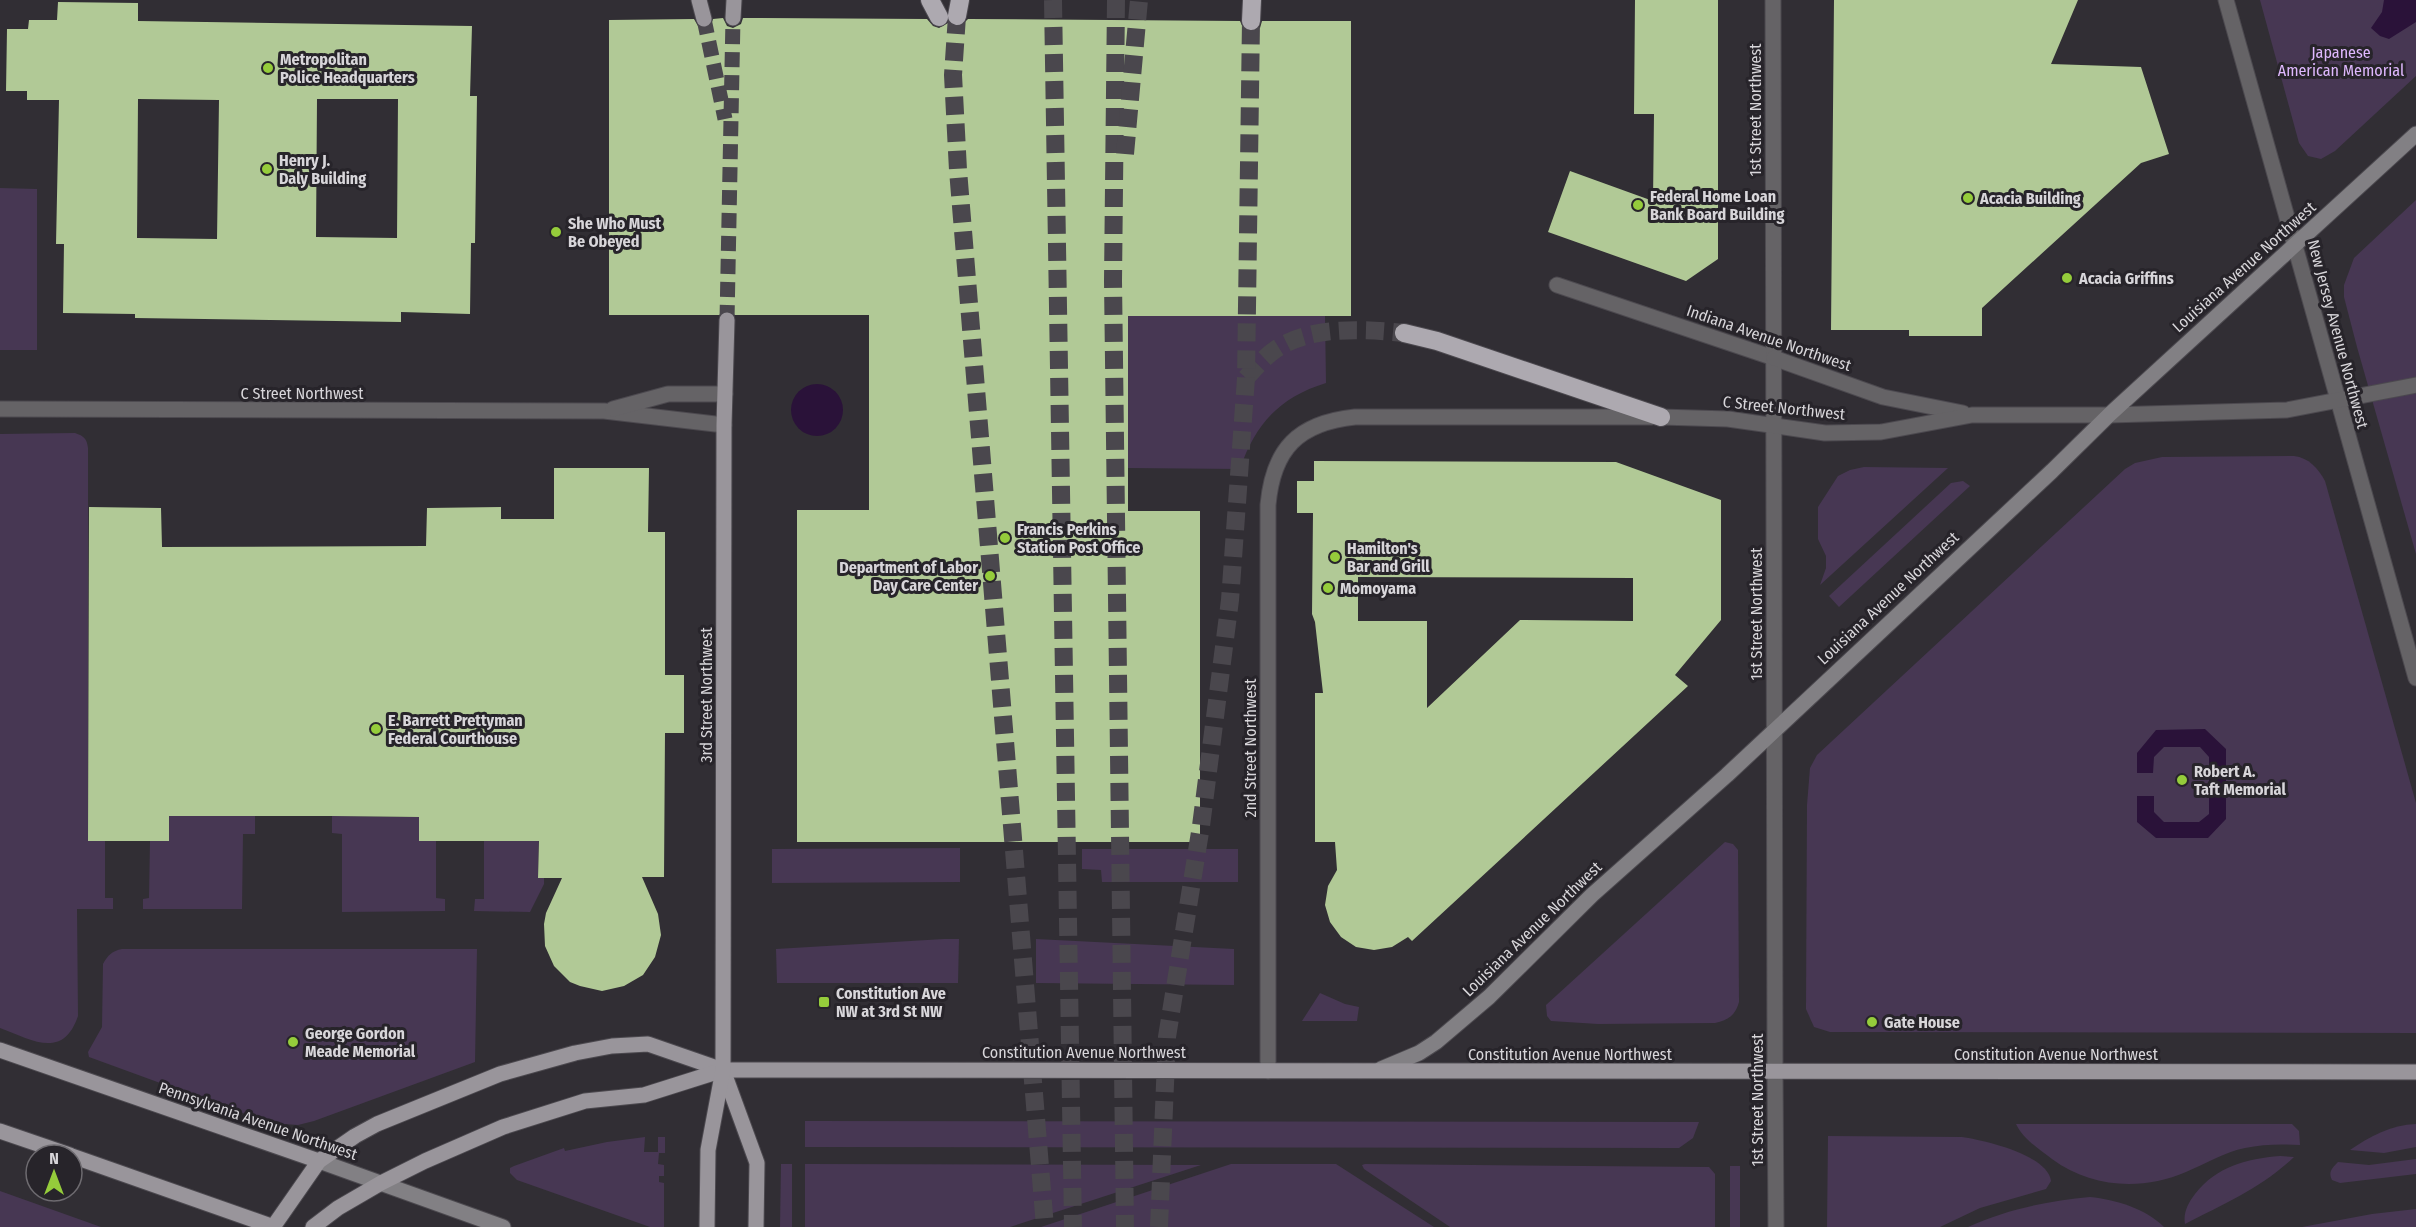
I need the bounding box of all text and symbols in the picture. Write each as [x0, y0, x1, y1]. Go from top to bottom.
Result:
street label: 1st Street Northwest [1746, 43, 1765, 177]
park label: Japanese American Memorial [2278, 43, 2404, 80]
place label: Metropolitan Police Headquarters [280, 50, 415, 87]
marker: Metropolitan Police Headquarters [261, 61, 275, 75]
place label: Henry J. Daly Building [279, 151, 366, 188]
marker: Henry J. Daly Building [260, 162, 274, 176]
place label: Federal Home Loan Bank Board Building [1650, 187, 1784, 224]
place label: Acacia Building [1979, 189, 2081, 208]
marker: Acacia Building [1961, 191, 1975, 205]
street label: Louisiana Avenue Northwest [2169, 197, 2320, 336]
marker: Federal Home Loan Bank Board Building [1631, 198, 1645, 212]
place label: She Who Must Be Obeyed [568, 214, 662, 251]
marker: She Who Must Be Obeyed [549, 225, 563, 239]
street label: New Jersey Avenue Northwest [2304, 237, 2373, 431]
place label: Acacia Griffins [2078, 269, 2174, 288]
marker: Acacia Griffins [2060, 271, 2074, 285]
street label: Indiana Avenue Northwest [1684, 301, 1854, 375]
street label: C Street Northwest [241, 384, 364, 403]
street label: C Street Northwest [1722, 392, 1847, 424]
place label: Francis Perkins Station Post Office [1017, 520, 1140, 557]
street label: Louisiana Avenue Northwest [1814, 527, 1963, 668]
marker: Francis Perkins Station Post Office [998, 531, 1012, 545]
place label: Hamilton's Bar and Grill [1347, 539, 1430, 576]
street label: 1st Street Northwest [1747, 547, 1766, 681]
marker: Hamilton's Bar and Grill [1328, 550, 1342, 564]
place label: Department of Labor Day Care Center [839, 558, 978, 595]
marker: Department of Labor Day Care Center [983, 569, 997, 583]
place label: Momoyama [1340, 579, 1416, 598]
marker: Momoyama [1321, 581, 1335, 595]
street label: 3rd Street Northwest [697, 626, 716, 763]
street label: 2nd Street Northwest [1241, 678, 1260, 817]
place label: E. Barrett Prettyman Federal Courthouse [388, 711, 523, 748]
marker: E. Barrett Prettyman Federal Courthouse [369, 722, 383, 736]
place label: Robert A. Taft Memorial [2194, 762, 2286, 799]
marker: Robert A. Taft Memorial [2175, 773, 2189, 787]
street label: Louisiana Avenue Northwest [1459, 857, 1606, 1000]
place label: Constitution Ave NW at 3rd St NW [836, 984, 946, 1021]
marker: Constitution Ave NW at 3rd St NW [817, 995, 831, 1009]
place label: Gate House [1884, 1013, 1960, 1032]
marker: Gate House [1865, 1015, 1879, 1029]
place label: George Gordon Meade Memorial [305, 1024, 416, 1061]
street label: 1st Street Northwest [1748, 1033, 1767, 1167]
marker: George Gordon Meade Memorial [286, 1035, 300, 1049]
street label: Constitution Avenue Northwest [982, 1043, 1187, 1062]
street label: Constitution Avenue Northwest [1468, 1045, 1673, 1064]
street label: Constitution Avenue Northwest [1954, 1045, 2159, 1064]
street label: Pennsylvania Avenue Northwest [156, 1078, 361, 1164]
north arrow [24, 1143, 84, 1203]
text: N [49, 1149, 59, 1168]

